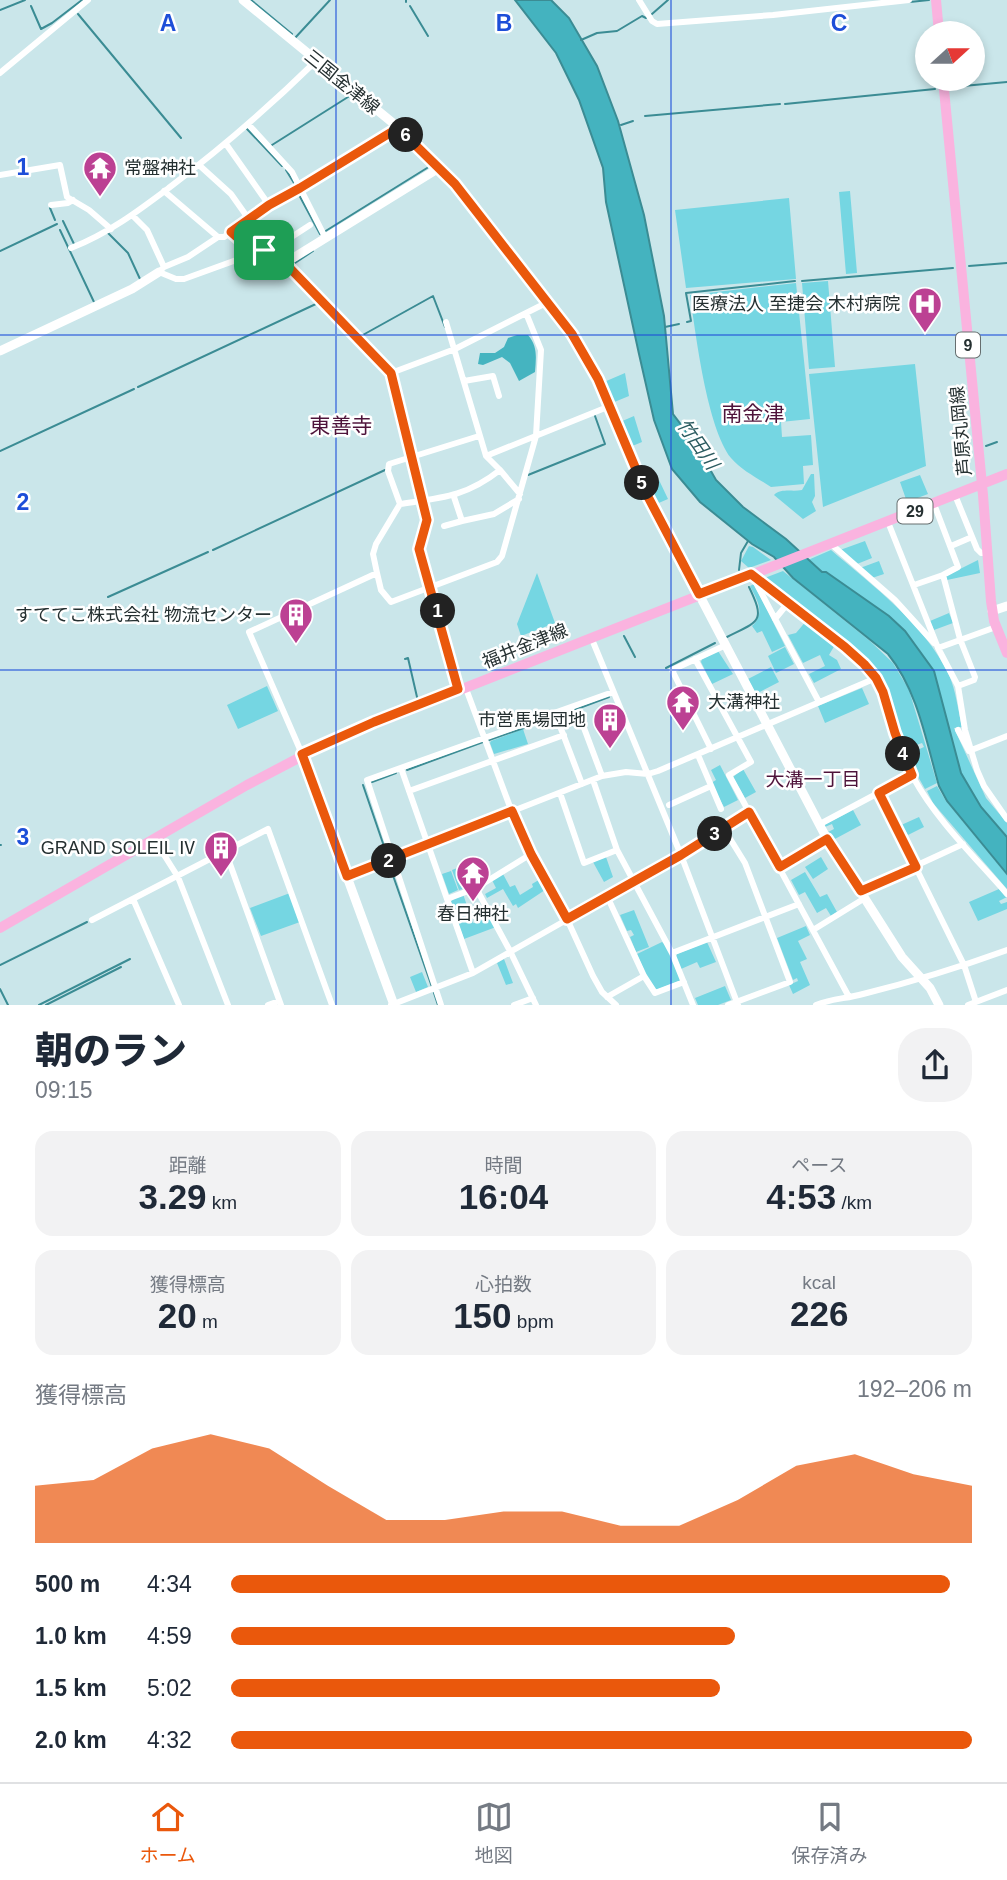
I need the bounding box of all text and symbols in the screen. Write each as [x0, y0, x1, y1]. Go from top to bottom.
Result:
text: A [160, 10, 176, 36]
text: B [496, 10, 512, 36]
text: C [831, 10, 847, 36]
north arrow [915, 21, 985, 91]
map controls [915, 21, 985, 91]
street label: 三国金津線 [301, 46, 383, 118]
pin: 6 [388, 118, 424, 152]
text: 6 [400, 124, 411, 145]
temple icon: 常盤神社 [81, 149, 119, 198]
text: 1 [17, 154, 30, 180]
place label: 常盤神社 [124, 158, 196, 178]
pin [234, 220, 294, 280]
icon: arrive [245, 231, 283, 269]
hospital icon: 医療法人 至捷会 木村病院 [906, 285, 944, 334]
place label: 医療法人 至捷会 木村病院 [692, 294, 900, 314]
road number: 9 [956, 332, 980, 358]
street label: 芦原丸岡線 [947, 385, 975, 477]
district label: 南金津 [722, 402, 785, 425]
district label: 東善寺 [310, 414, 373, 437]
water label: 竹田川 [673, 415, 724, 475]
pin: 5 [624, 466, 660, 500]
text: 5 [636, 472, 647, 493]
text: 2 [17, 489, 29, 515]
road number: 29 [898, 498, 932, 524]
pin: 1 [420, 594, 456, 628]
building icon: すててこ株式会社 物流センター [277, 596, 315, 645]
text: 1 [432, 600, 443, 621]
place label: すててこ株式会社 物流センター [15, 605, 272, 625]
street label: 福井金津線 [480, 620, 570, 672]
temple icon: 大溝神社 [664, 683, 702, 732]
place label: 大溝神社 [708, 692, 780, 712]
building icon: 市営馬場団地 [591, 701, 629, 750]
place label: 市営馬場団地 [478, 710, 586, 730]
pin: 4 [886, 736, 920, 772]
text: 4 [897, 743, 908, 764]
district label: 大溝一丁目 [765, 769, 861, 790]
pin: 3 [698, 816, 732, 852]
text: 3 [709, 823, 720, 844]
text: 3 [17, 824, 29, 850]
building icon: GRAND SOLEIL Ⅳ [202, 829, 240, 878]
place label: GRAND SOLEIL Ⅳ [41, 838, 196, 858]
pin: 2 [372, 844, 406, 878]
text: 2 [383, 850, 394, 871]
temple icon: 春日神社 [454, 854, 492, 903]
place label: 春日神社 [437, 904, 509, 924]
button: share [898, 1028, 972, 1102]
text: 朝のラン [35, 1030, 187, 1072]
text: 09:15 [35, 1077, 93, 1103]
text: 距離 [169, 1155, 207, 1176]
text: 時間 [484, 1155, 523, 1176]
text: ペース [791, 1155, 847, 1176]
text: 3.29 [138, 1177, 207, 1216]
text: 16:04 [459, 1177, 548, 1216]
text: 4:53 [766, 1177, 836, 1216]
text: km [207, 1192, 237, 1213]
text: /km [836, 1192, 872, 1213]
text: kcal [802, 1272, 836, 1293]
text: 獲得標高 [150, 1274, 226, 1295]
text: 心拍数 [475, 1274, 532, 1295]
text: 226 [790, 1294, 848, 1333]
text: 20 [158, 1296, 197, 1335]
text: 150 [453, 1296, 512, 1335]
text: m [197, 1311, 218, 1332]
text: bpm [512, 1311, 554, 1332]
text: 192–206 m [857, 1376, 972, 1402]
text: 獲得標高 [35, 1382, 127, 1408]
text: 500 m [35, 1571, 100, 1597]
text: 4:34 [147, 1571, 192, 1597]
text: 1.0 km [35, 1623, 107, 1649]
text: 4:59 [147, 1623, 192, 1649]
text: 1.5 km [35, 1675, 107, 1701]
text: 5:02 [147, 1675, 192, 1701]
text: 2.0 km [35, 1727, 107, 1753]
text: 4:32 [147, 1727, 192, 1753]
tab: ホーム [139, 1798, 196, 1867]
tab: 地図 [475, 1798, 513, 1867]
tab: 保存済み [792, 1798, 868, 1867]

